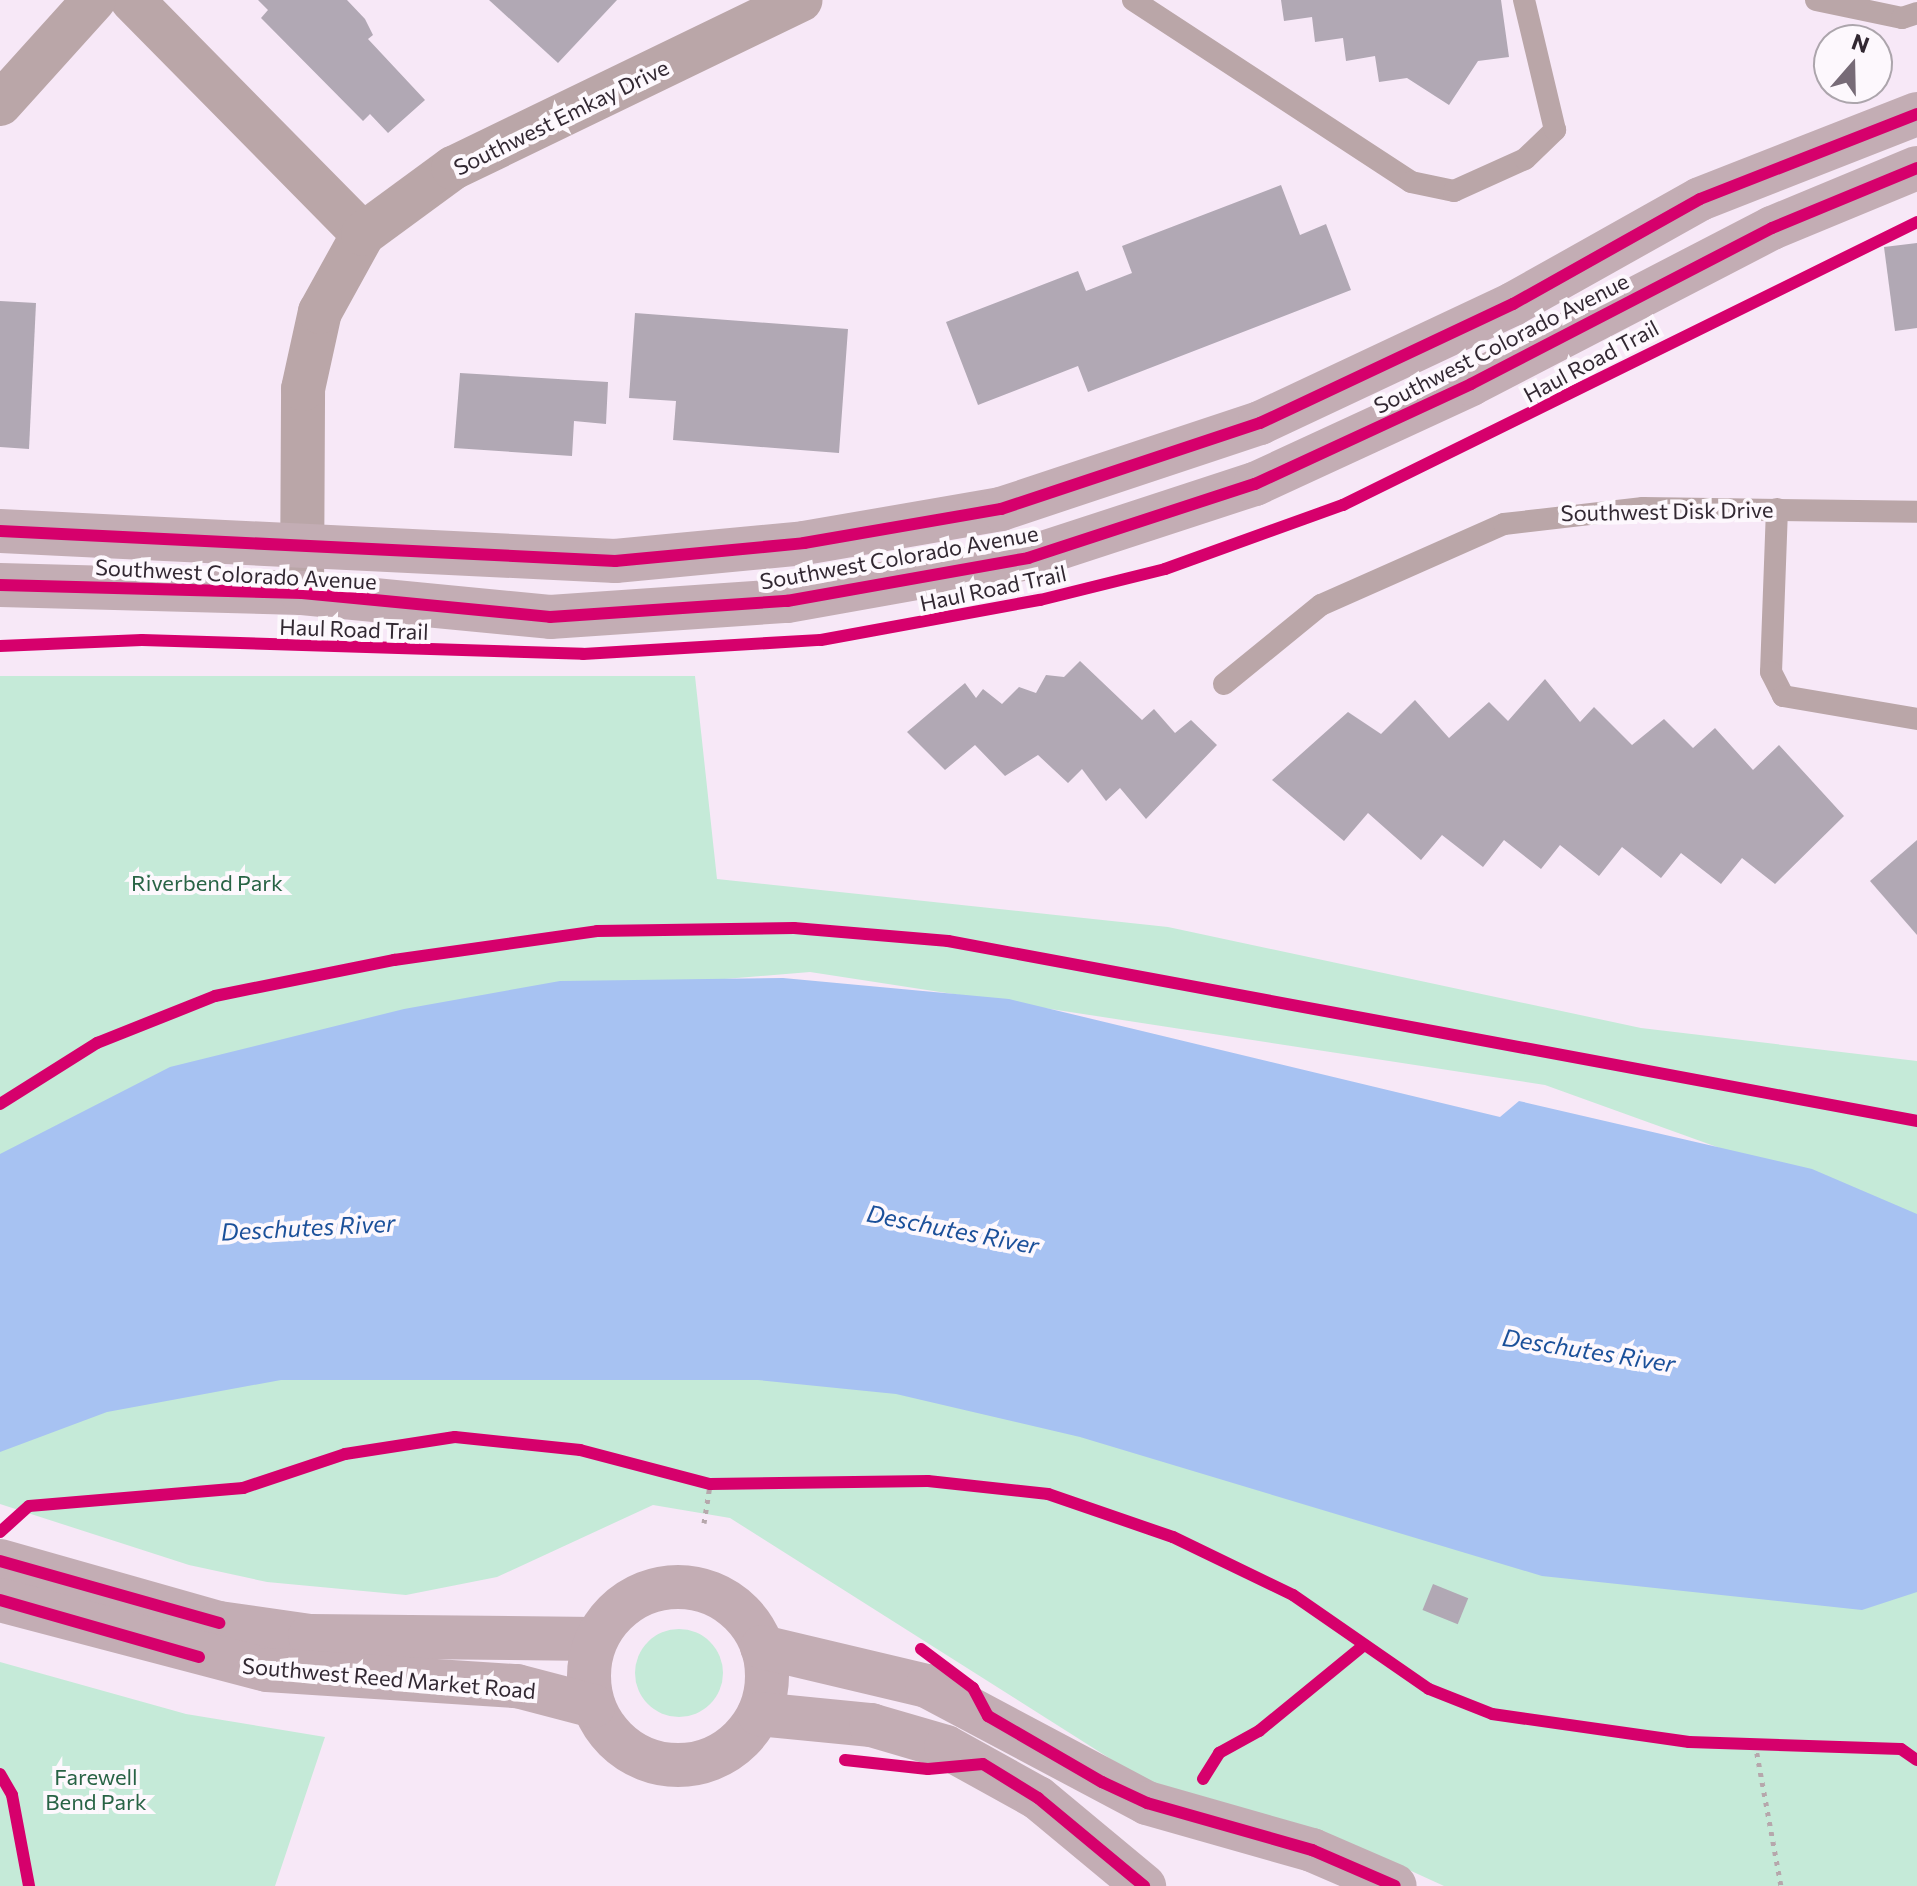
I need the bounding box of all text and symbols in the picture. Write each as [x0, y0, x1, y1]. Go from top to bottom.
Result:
north arrow [1813, 24, 1893, 104]
text: N [1848, 27, 1873, 58]
street label: Southwest Emkay Drive [449, 53, 673, 181]
street label: Southwest Colorado Avenue [1369, 267, 1633, 419]
street label: Haul Road Trail [1519, 314, 1663, 408]
street label: Southwest Disk Drive [1560, 496, 1774, 526]
street label: Southwest Colorado Avenue [758, 520, 1040, 594]
street label: Southwest Colorado Avenue [94, 553, 378, 595]
street label: Haul Road Trail [917, 560, 1069, 616]
street label: Haul Road Trail [279, 613, 429, 645]
park label: Riverbend Park [131, 870, 283, 896]
water label: Deschutes River [865, 1198, 1041, 1260]
water label: Deschutes River [220, 1208, 396, 1246]
water label: Deschutes River [1500, 1322, 1678, 1378]
street label: Southwest Reed Market Road [241, 1652, 537, 1704]
park label: Farewell Bend Park [45, 1763, 147, 1814]

